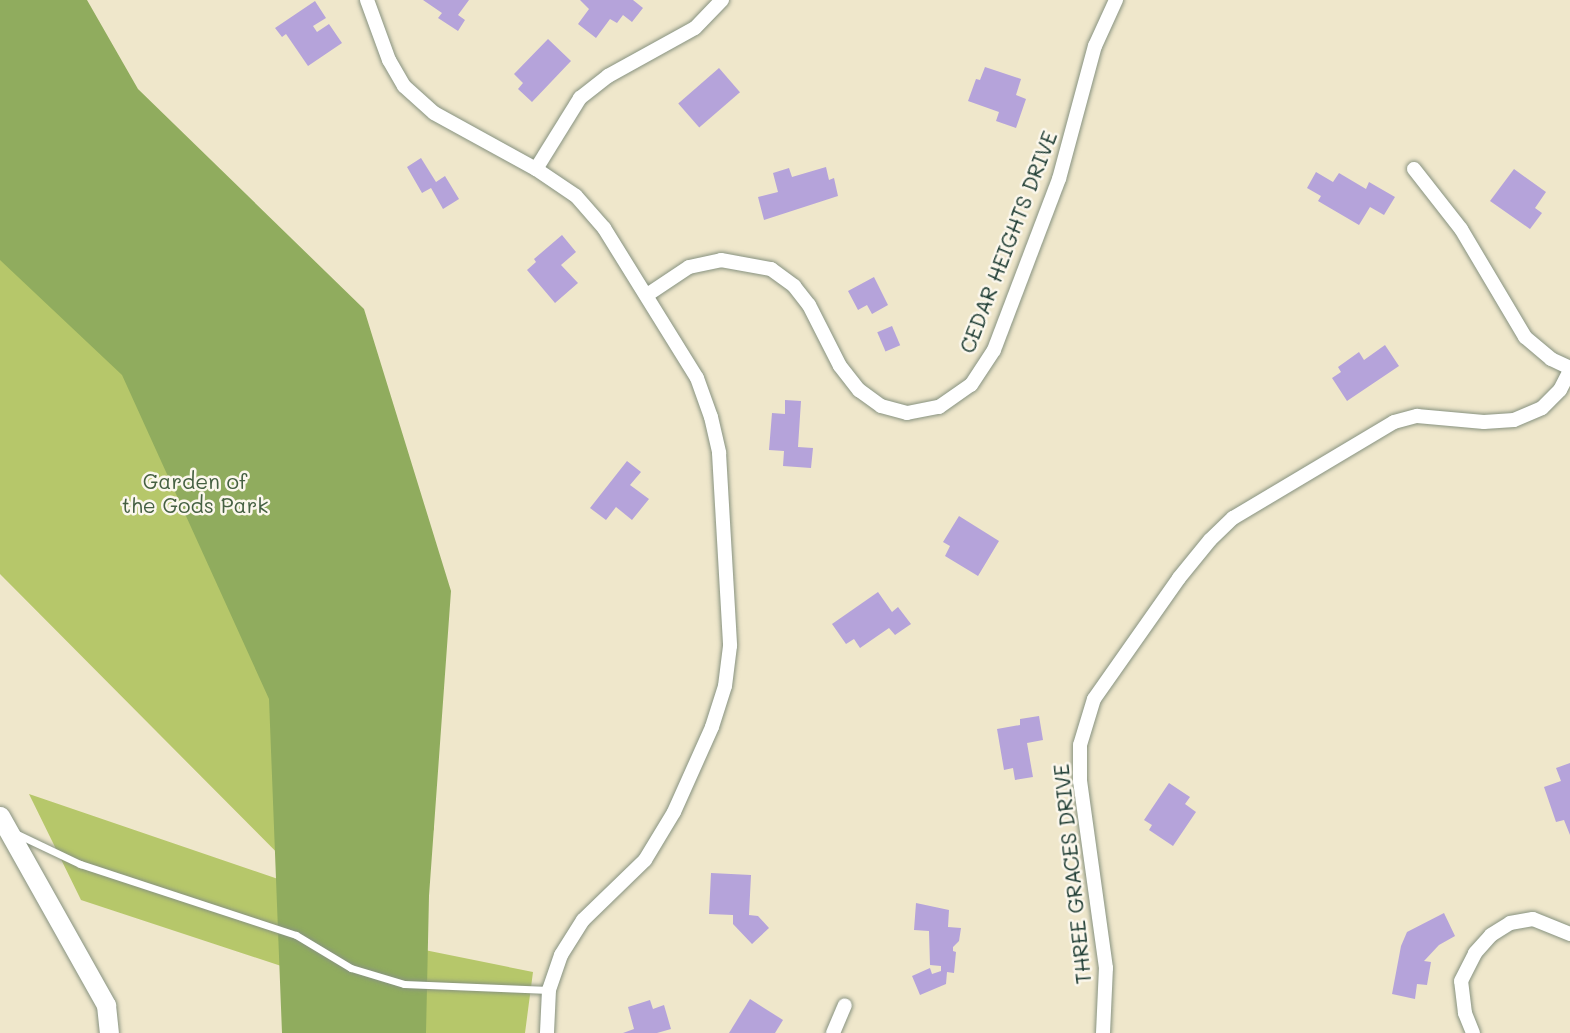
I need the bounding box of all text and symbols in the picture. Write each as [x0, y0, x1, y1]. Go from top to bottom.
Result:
street label: CEDAR HEIGHTS DRIVE [954, 127, 1062, 357]
park label: Garden of the Gods Park [122, 468, 268, 518]
street label: THREE GRACES DRIVE [1048, 763, 1096, 985]

